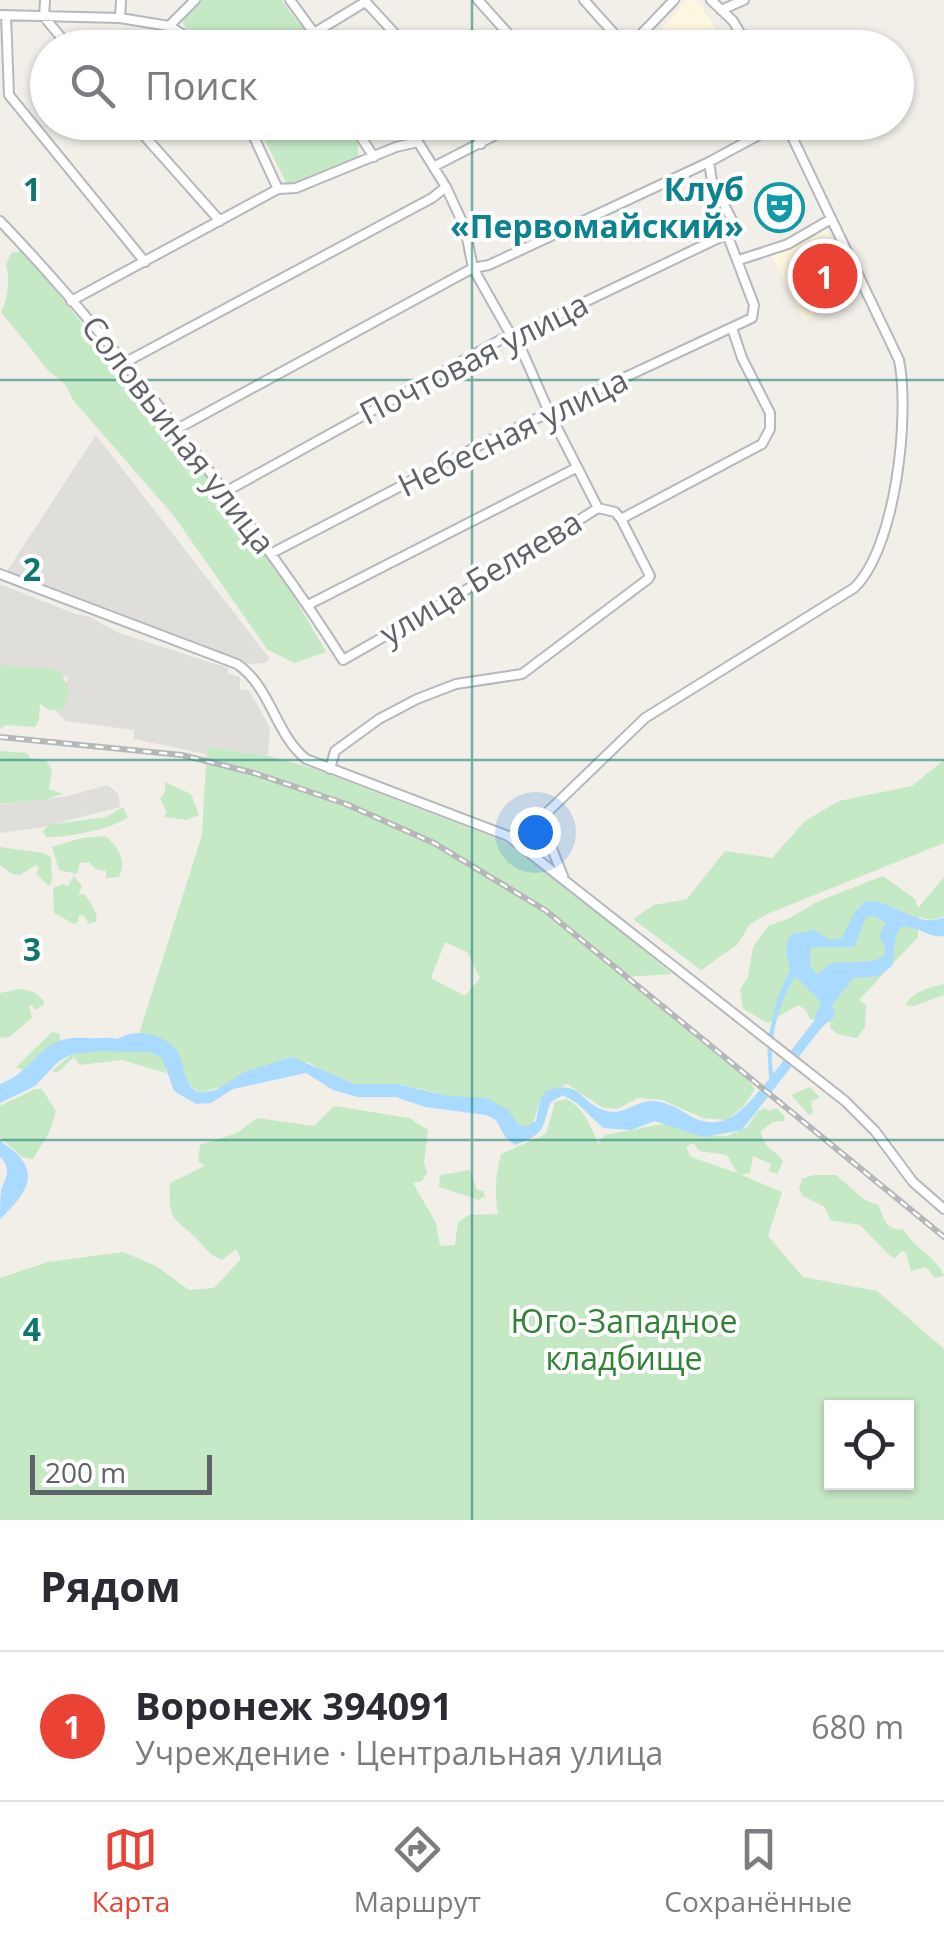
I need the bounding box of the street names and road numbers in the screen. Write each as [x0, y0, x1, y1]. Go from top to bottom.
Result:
street label: Почтовая улица [352, 282, 595, 434]
street label: Соловьиная улица [73, 306, 286, 562]
street label: Небесная улица [390, 357, 634, 506]
street label: улица Беляева [371, 499, 589, 654]

